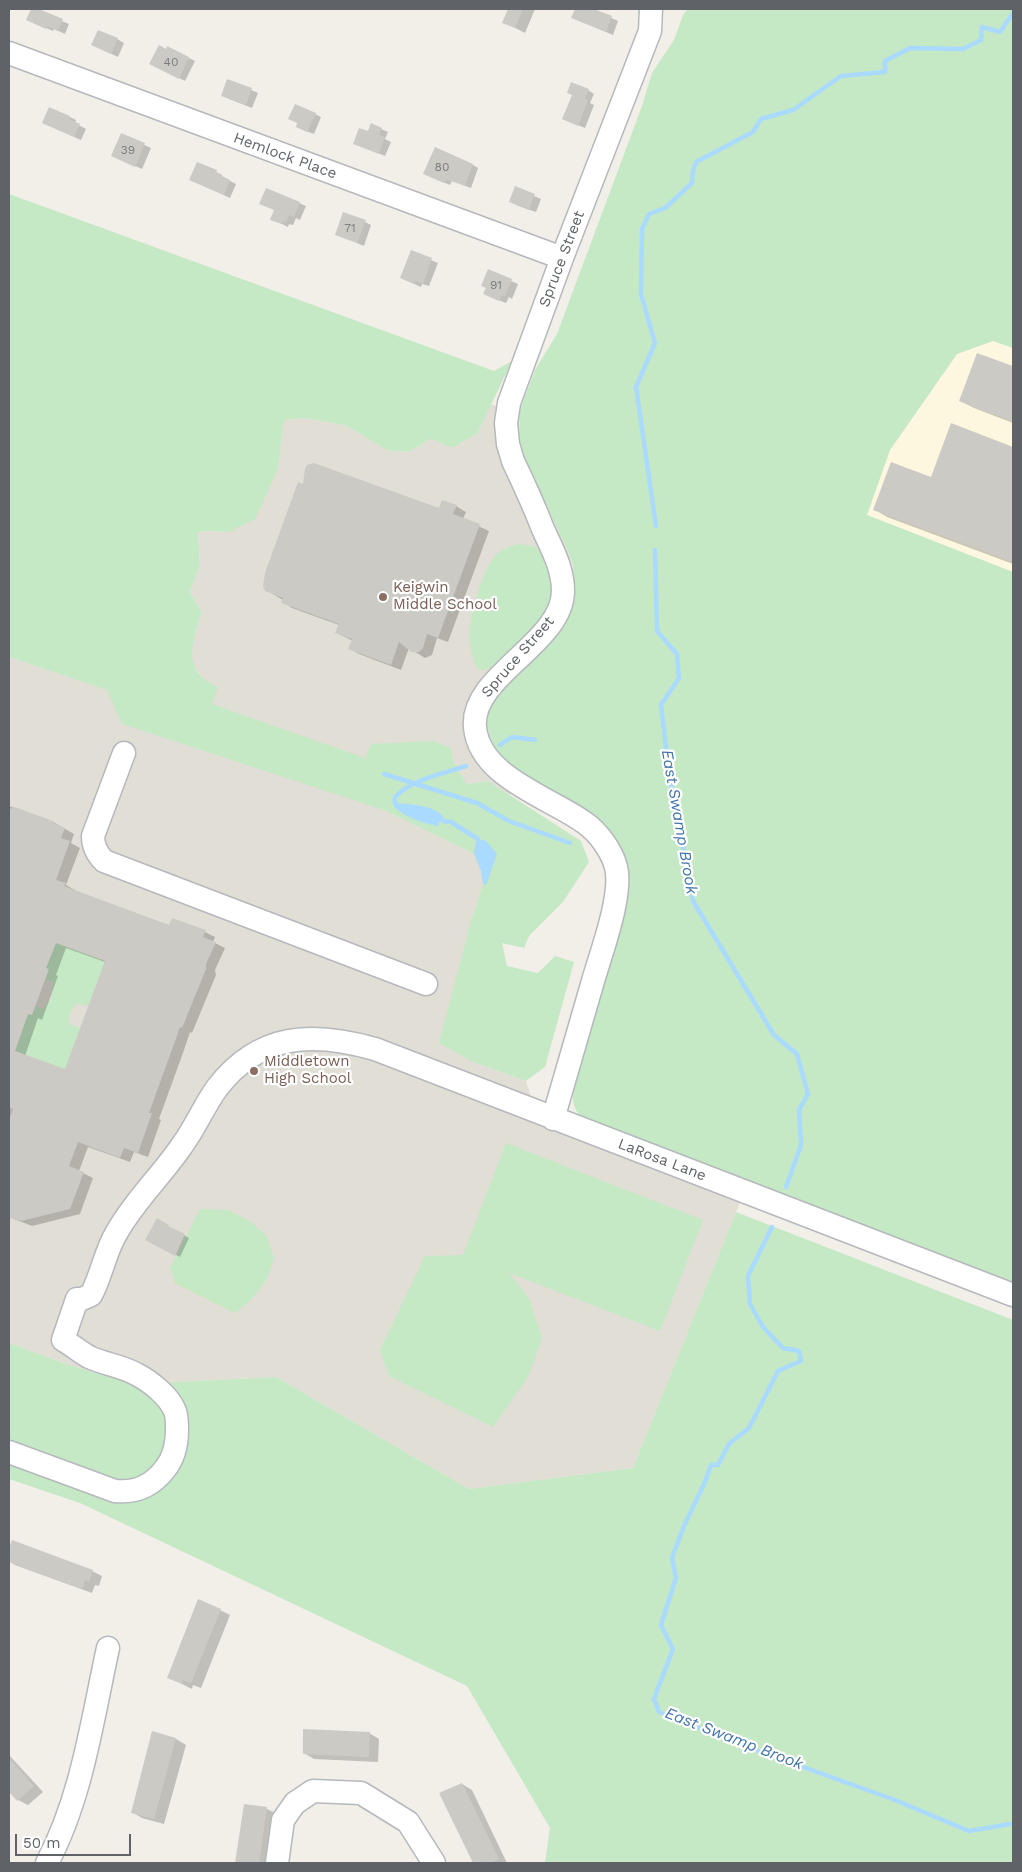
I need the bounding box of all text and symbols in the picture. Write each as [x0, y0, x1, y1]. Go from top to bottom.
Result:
house number: 40 [164, 55, 178, 69]
street label: Hemlock Place [231, 129, 339, 183]
house number: 39 [121, 143, 135, 157]
house number: 80 [435, 160, 449, 174]
street label: Spruce Street [535, 208, 589, 310]
house number: 71 [344, 221, 356, 235]
house number: 91 [490, 278, 502, 292]
place label: Keigwin Middle School [393, 579, 497, 614]
marker: Keigwin Middle School [377, 591, 389, 603]
street label: Spruce Street [478, 613, 558, 701]
water label: East Swamp Brook [657, 748, 701, 896]
place label: Middletown High School [264, 1053, 351, 1088]
marker: Middletown High School [248, 1065, 260, 1077]
street label: LaRosa Lane [615, 1135, 709, 1185]
water label: East Swamp Brook [662, 1704, 806, 1774]
scale bar [18, 1824, 134, 1856]
text: 50 m [23, 1834, 60, 1852]

